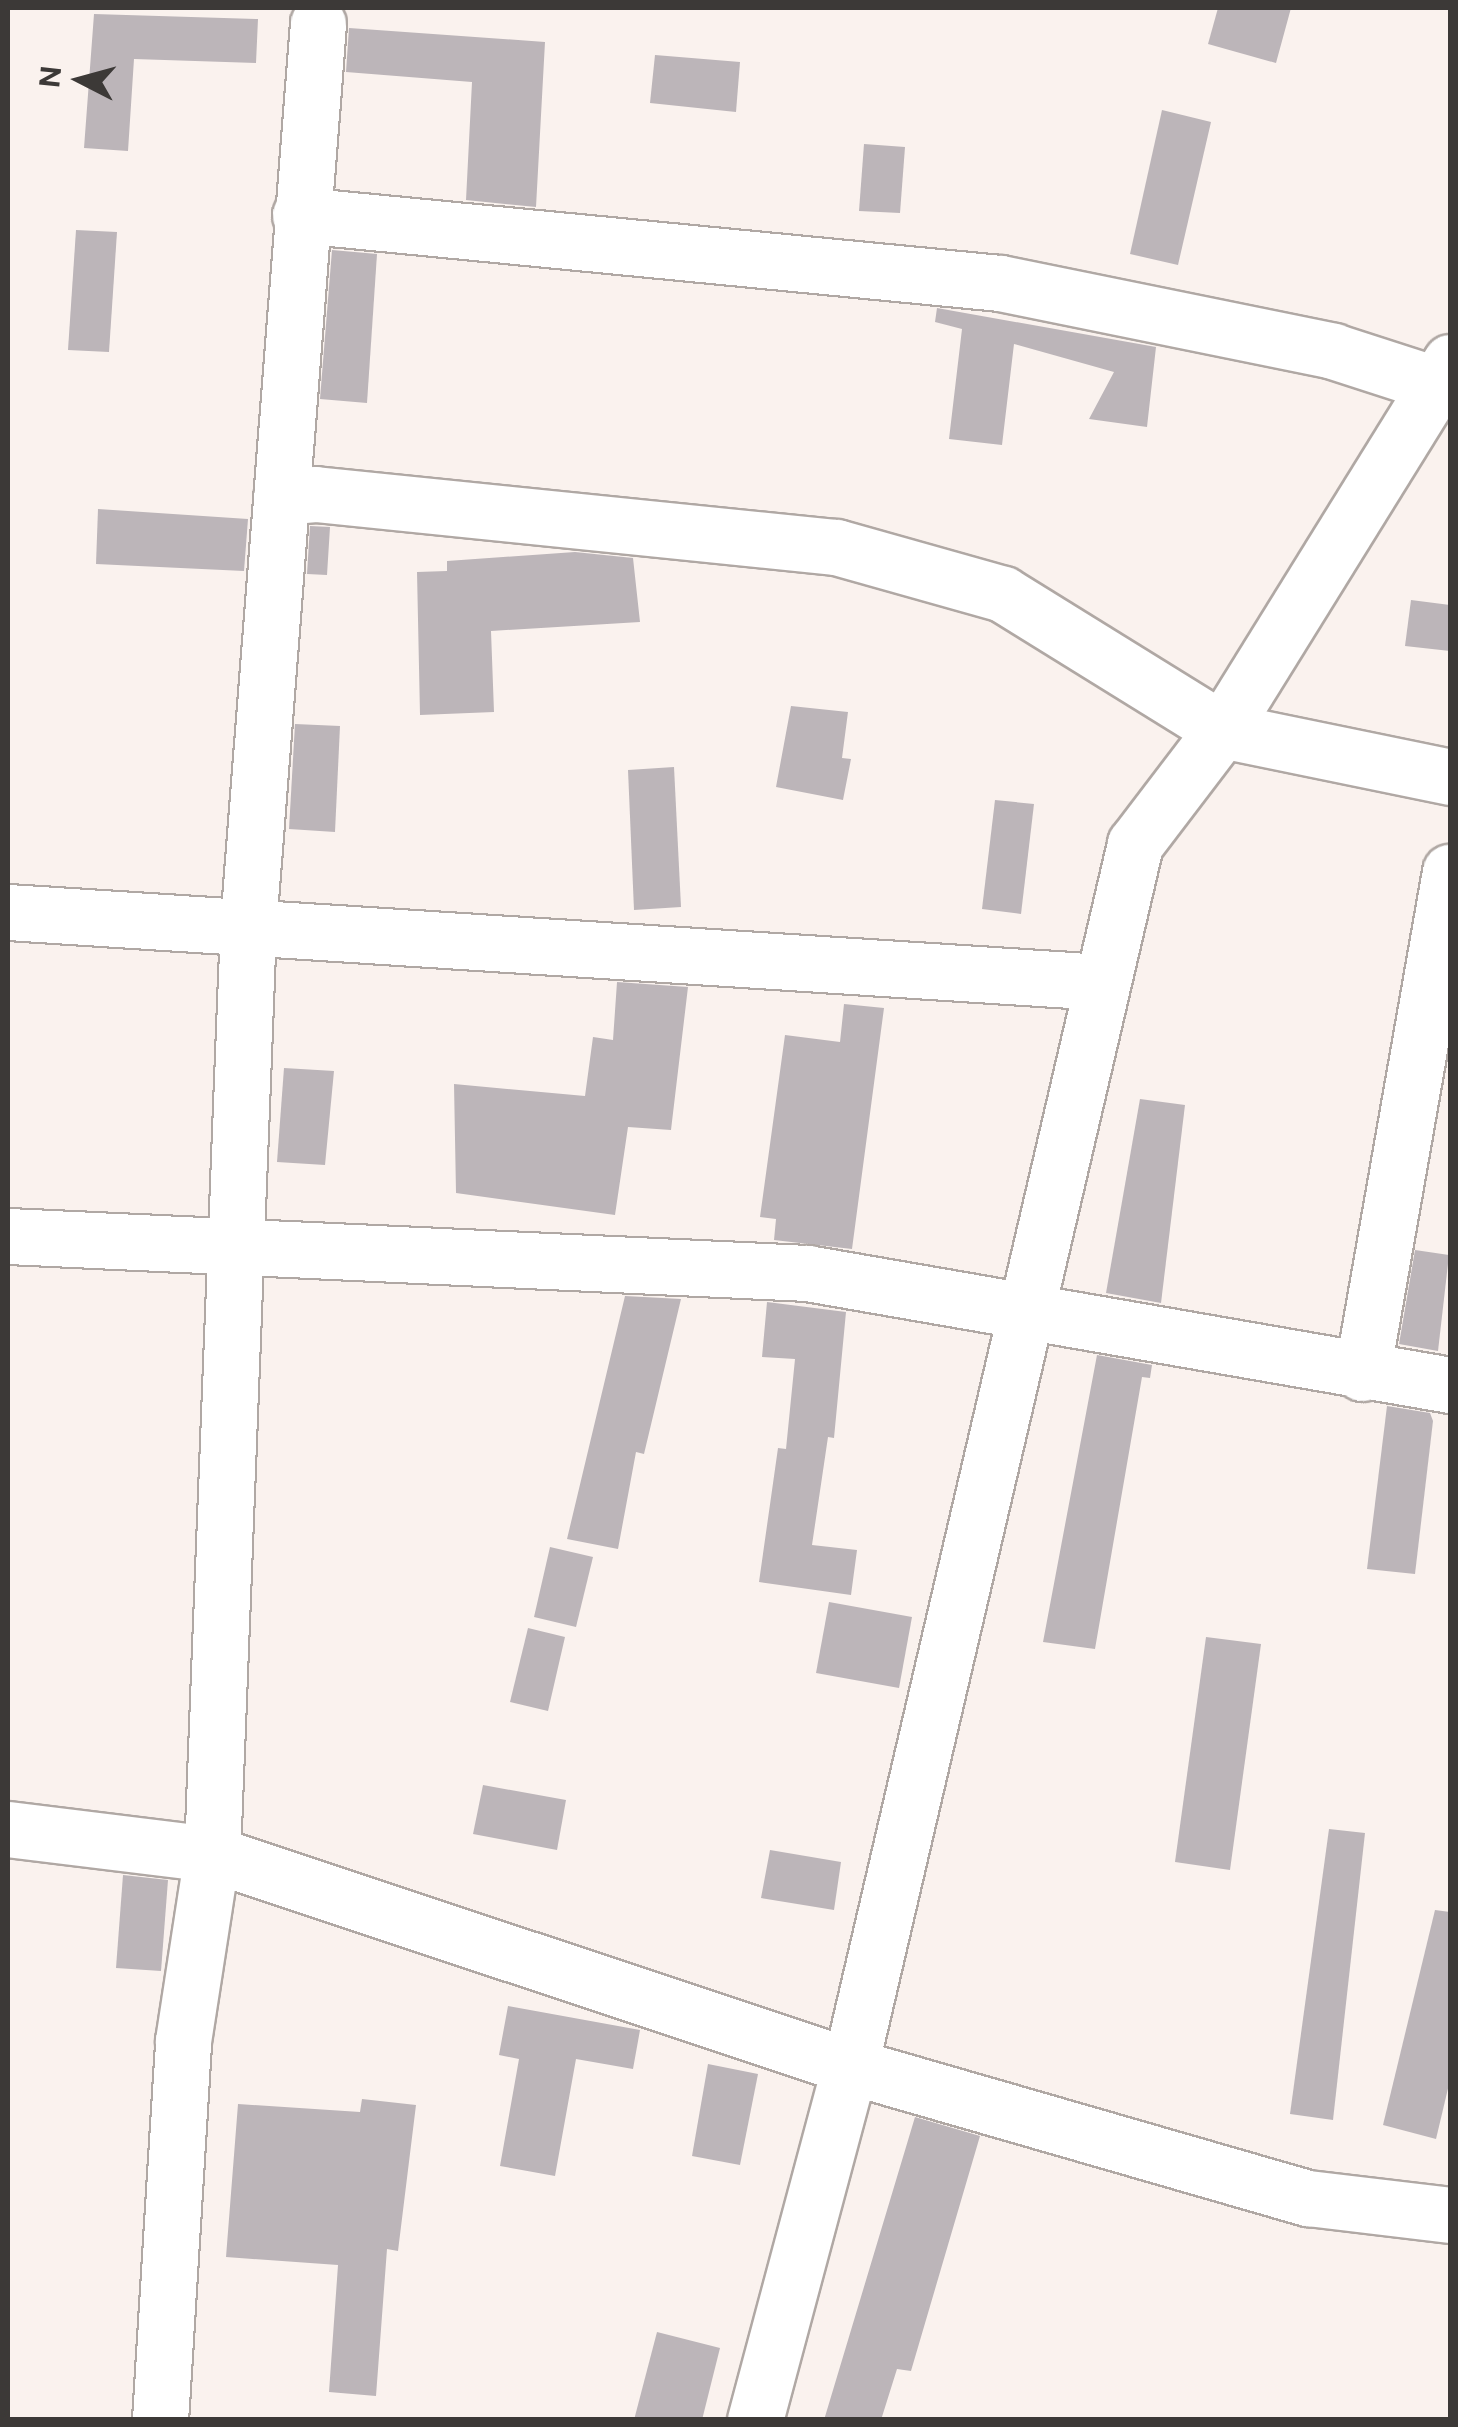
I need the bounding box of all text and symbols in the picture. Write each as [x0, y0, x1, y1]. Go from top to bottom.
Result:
north arrow [30, 30, 130, 130]
text: N [32, 64, 67, 89]

